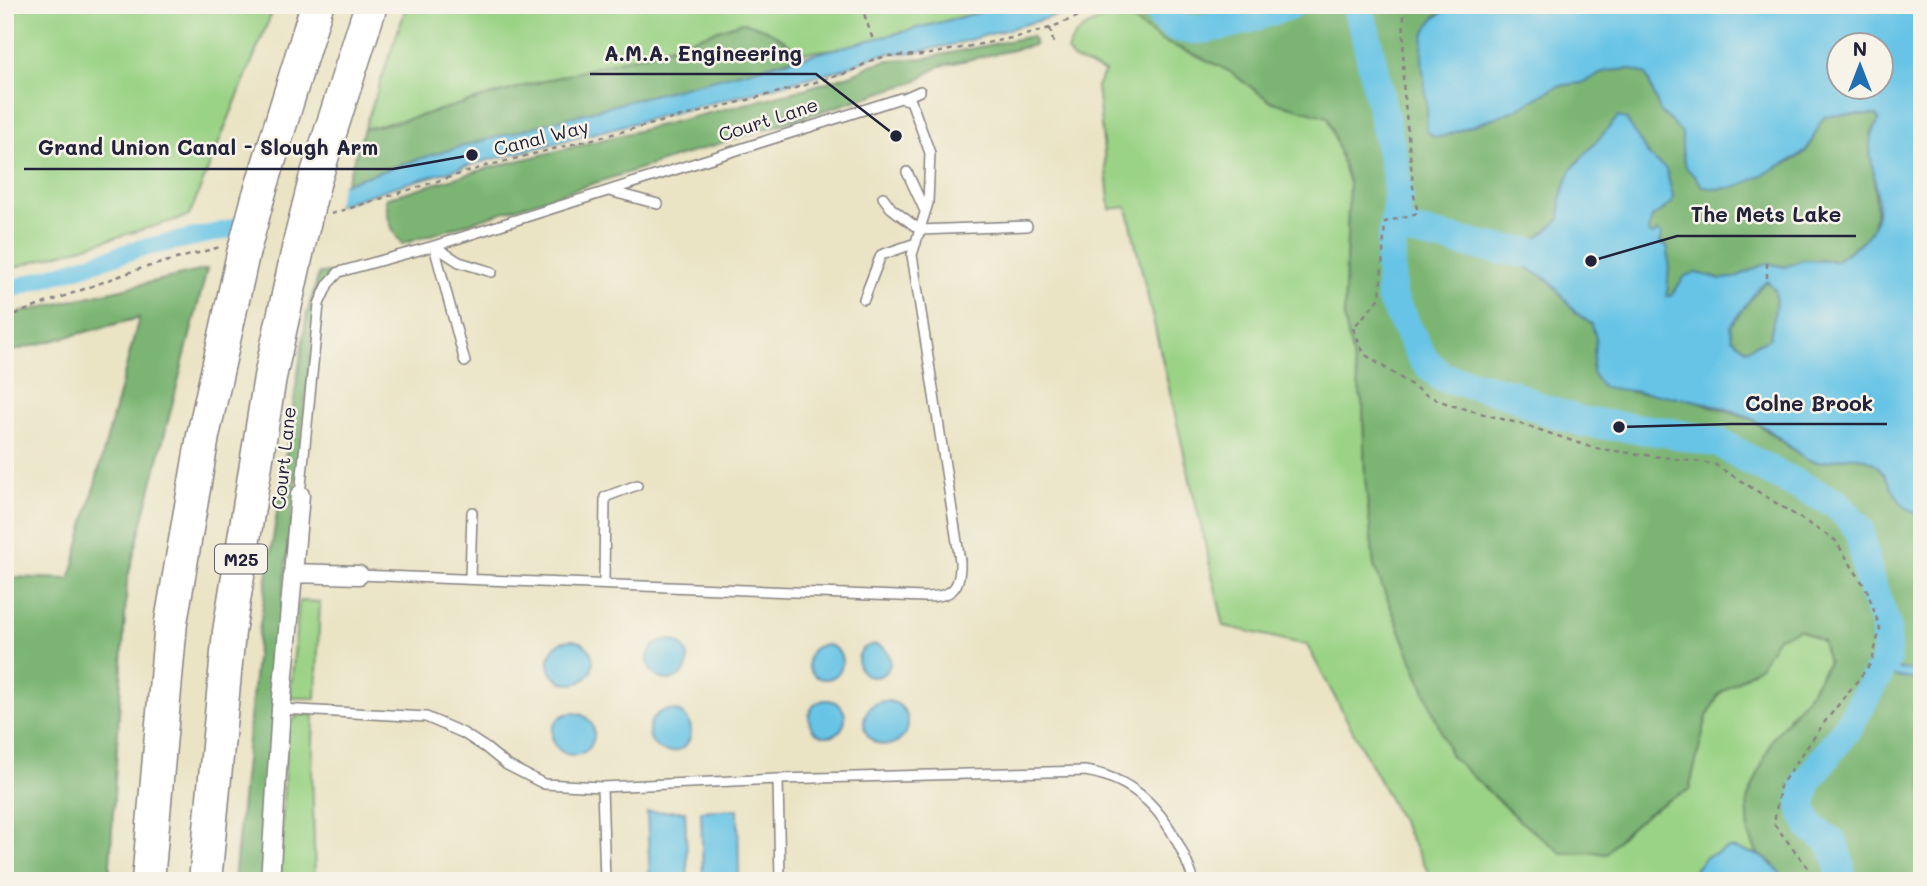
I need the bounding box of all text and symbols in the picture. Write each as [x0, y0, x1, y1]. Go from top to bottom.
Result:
callout: A.M.A. Engineering [590, 32, 816, 74]
north arrow [1826, 32, 1896, 102]
text: N [1853, 36, 1867, 61]
text: A.M.A. Engineering [604, 39, 802, 66]
street label: Court Lane [715, 91, 821, 147]
street label: Canal Way [491, 113, 591, 161]
callout: Grand Union Canal - Slough Arm [24, 127, 393, 169]
text: Grand Union Canal - Slough Arm [38, 133, 378, 160]
callout: The Mets Lake [1677, 194, 1856, 236]
text: The Mets Lake [1691, 200, 1841, 227]
callout: Colne Brook [1731, 382, 1887, 424]
text: Colne Brook [1745, 389, 1873, 416]
street label: Court Lane [265, 405, 301, 511]
road number: M25 [215, 544, 267, 574]

